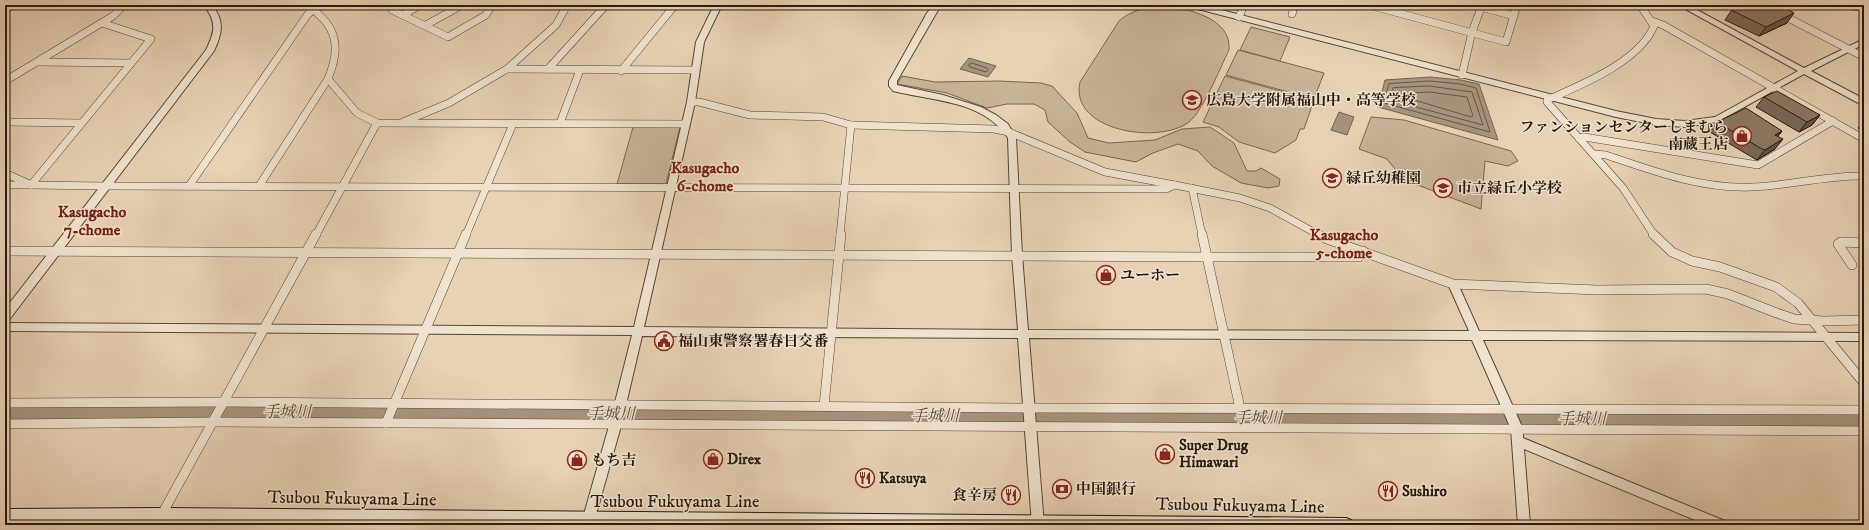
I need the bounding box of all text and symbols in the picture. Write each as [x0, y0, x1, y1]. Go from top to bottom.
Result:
school or university icon: 広島大学附属福山中・高等学校 [1181, 89, 1203, 111]
place label: 広島大学附属福山中・高等学校 [1206, 91, 1416, 110]
place label: ファンションセンターしまむら 南蔵王店 [1520, 118, 1728, 154]
shop icon: ファンションセンターしまむら 南蔵王店 [1731, 125, 1753, 147]
district label: Kasugacho 6-chome [671, 158, 740, 196]
school or university icon: 緑丘幼稚園 [1321, 167, 1343, 189]
place label: 緑丘幼稚園 [1346, 169, 1421, 188]
school or university icon: 市立緑丘小学校 [1432, 177, 1454, 199]
place label: 市立緑丘小学校 [1457, 179, 1562, 198]
district label: Kasugacho 7-chome [58, 202, 127, 240]
district label: Kasugacho 5-chome [1310, 225, 1379, 263]
shop icon: ユーホー [1095, 264, 1117, 286]
place label: ユーホー [1120, 266, 1180, 285]
public building icon: 福山東警察署春日交番 [653, 330, 675, 352]
place label: 福山東警察署春日交番 [678, 332, 829, 351]
water label: 手城川 [263, 402, 313, 422]
water label: 手城川 [587, 404, 637, 424]
water label: 手城川 [911, 406, 961, 426]
water label: 手城川 [1234, 408, 1284, 428]
water label: 手城川 [1558, 409, 1608, 429]
place label: Super Drug Himawari [1179, 436, 1249, 472]
shop icon: Super Drug Himawari [1154, 443, 1176, 465]
shop icon: Direx [702, 448, 724, 470]
shop icon: もち吉 [566, 449, 588, 471]
place label: Direx [727, 450, 762, 469]
place label: もち吉 [591, 451, 636, 470]
restaurant icon: Katsuya [854, 467, 876, 489]
place label: Katsuya [879, 469, 927, 488]
bank icon: 中国銀行 [1051, 478, 1073, 500]
place label: 中国銀行 [1076, 480, 1136, 499]
restaurant icon: Sushiro [1377, 480, 1399, 502]
place label: Sushiro [1402, 482, 1447, 501]
restaurant icon: 食辛房 [1000, 484, 1022, 506]
place label: 食辛房 [952, 486, 997, 505]
street label: Tsubou Fukuyama Line [267, 487, 437, 511]
street label: Tsubou Fukuyama Line [591, 491, 759, 513]
street label: Tsubou Fukuyama Line [1155, 494, 1325, 518]

